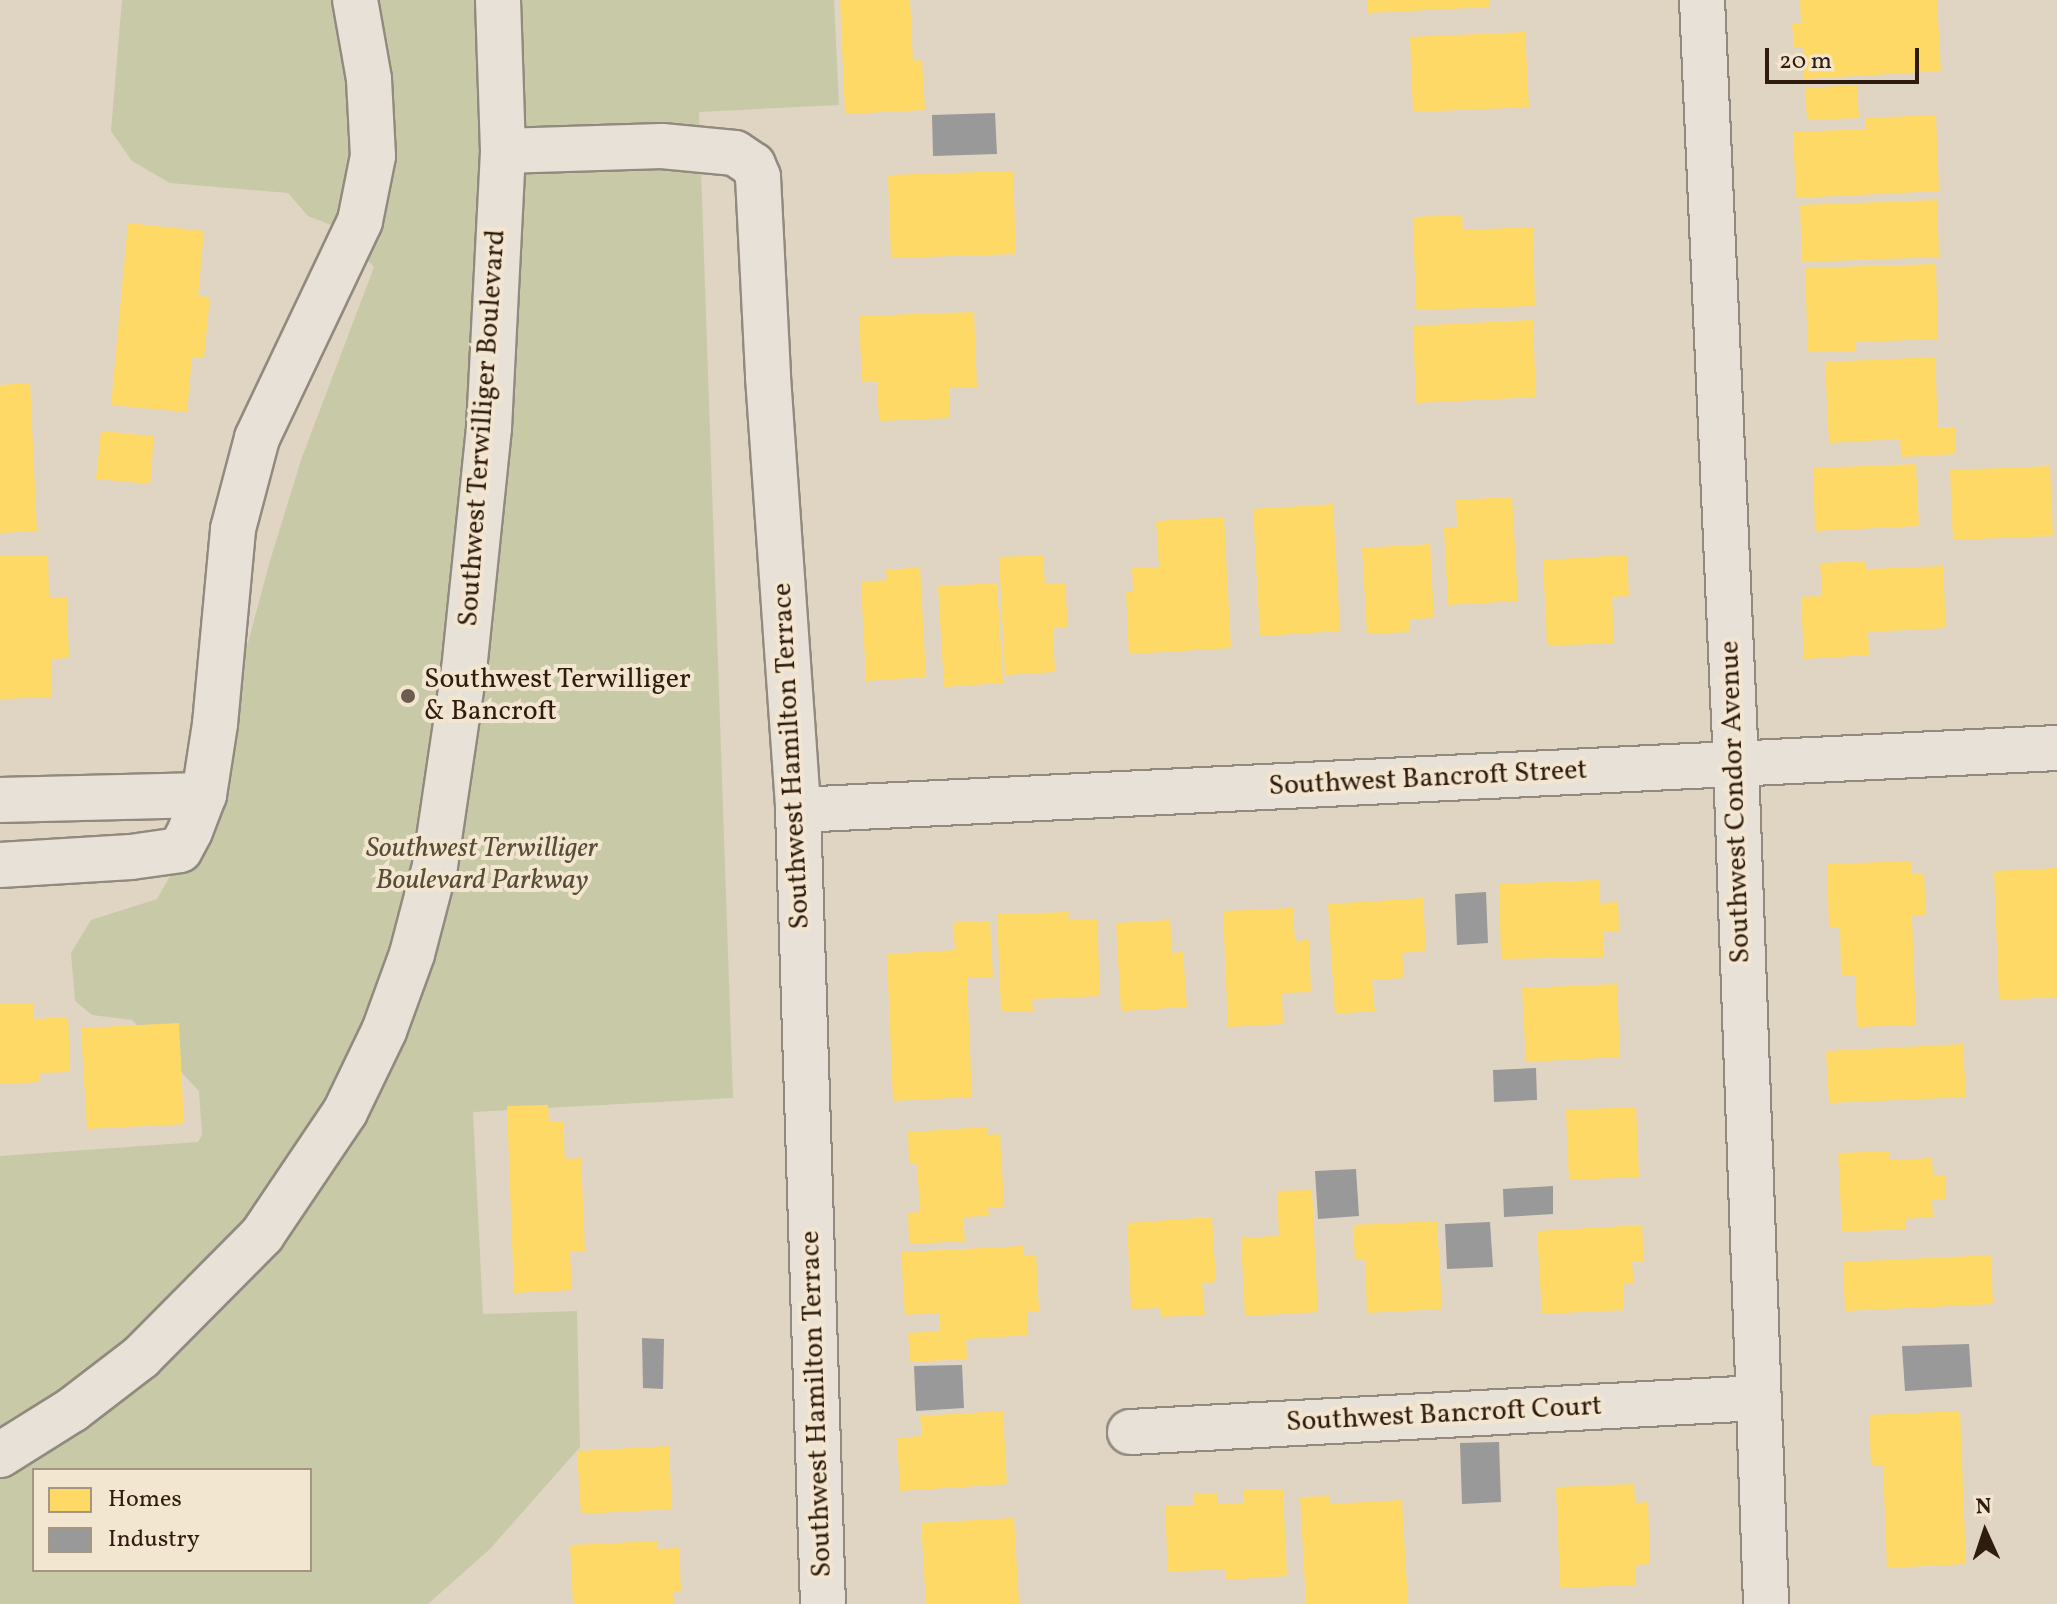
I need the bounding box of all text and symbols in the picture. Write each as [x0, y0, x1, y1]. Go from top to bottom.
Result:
scale bar [1769, 32, 1923, 82]
text: 20 m [1779, 45, 1832, 79]
street label: Southwest Terwilliger Boulevard [452, 228, 514, 628]
street label: Southwest Hamilton Terrace [766, 581, 818, 931]
street label: Southwest Condor Avenue [1714, 640, 1758, 964]
place label: Southwest Terwilliger & Bancroft [424, 663, 692, 729]
marker: Southwest Terwilliger & Bancroft [399, 687, 417, 705]
street label: Southwest Bancroft Street [1268, 754, 1588, 804]
park label: Southwest Terwilliger Boulevard Parkway [366, 832, 598, 898]
street label: Southwest Hamilton Terrace [794, 1230, 840, 1578]
street label: Southwest Bancroft Court [1285, 1390, 1603, 1440]
legend [32, 1468, 312, 1572]
text: Homes [108, 1483, 182, 1517]
north arrow [1945, 1492, 2025, 1572]
text: N [1975, 1492, 1993, 1523]
text: Industry [108, 1523, 200, 1557]

